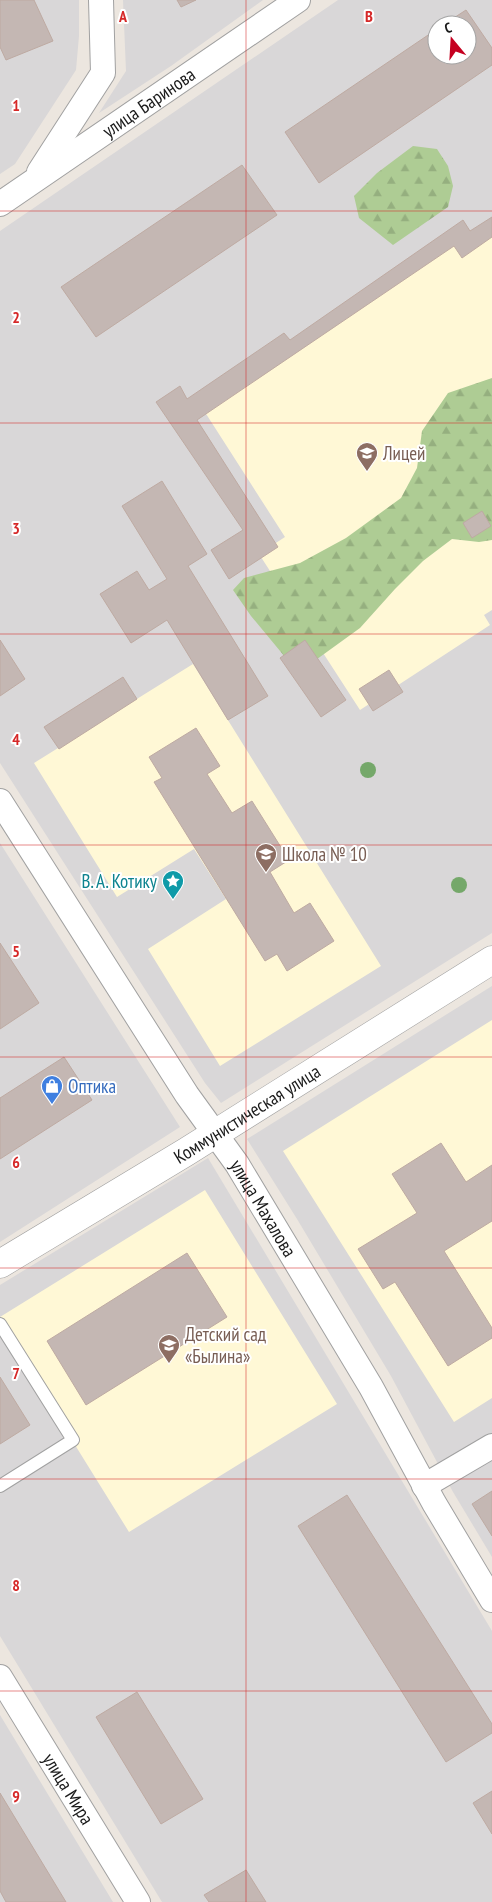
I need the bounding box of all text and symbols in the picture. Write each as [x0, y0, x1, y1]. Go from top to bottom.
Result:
text: A [118, 6, 128, 26]
text: B [365, 6, 373, 26]
north arrow [427, 15, 477, 65]
text: С [442, 18, 454, 37]
street label: улица Баринова [97, 62, 200, 143]
text: 1 [12, 95, 20, 115]
text: 2 [12, 307, 20, 327]
school or university icon: Лицей [355, 441, 379, 472]
place label: Лицей [382, 441, 425, 465]
text: 3 [12, 518, 20, 538]
text: 4 [12, 729, 20, 749]
school or university icon: Школа № 10 [254, 842, 278, 873]
place label: Школа № 10 [282, 842, 367, 866]
place label: В. А. Котику [82, 869, 158, 893]
place icon: В. А. Котику [161, 869, 185, 900]
text: 5 [12, 941, 20, 961]
street label: Коммунистическая улица [169, 1059, 325, 1169]
shop icon: Оптика [40, 1074, 64, 1105]
place label: Оптика [68, 1074, 116, 1098]
text: 6 [12, 1152, 20, 1172]
street label: улица Махалова [225, 1155, 302, 1261]
place label: Детский сад «Былина» [185, 1322, 267, 1368]
school or university icon: Детский сад «Былина» [157, 1333, 181, 1364]
text: 7 [12, 1363, 20, 1383]
text: 8 [12, 1575, 20, 1595]
street label: улица Мира [38, 1749, 99, 1829]
text: 9 [12, 1786, 20, 1806]

